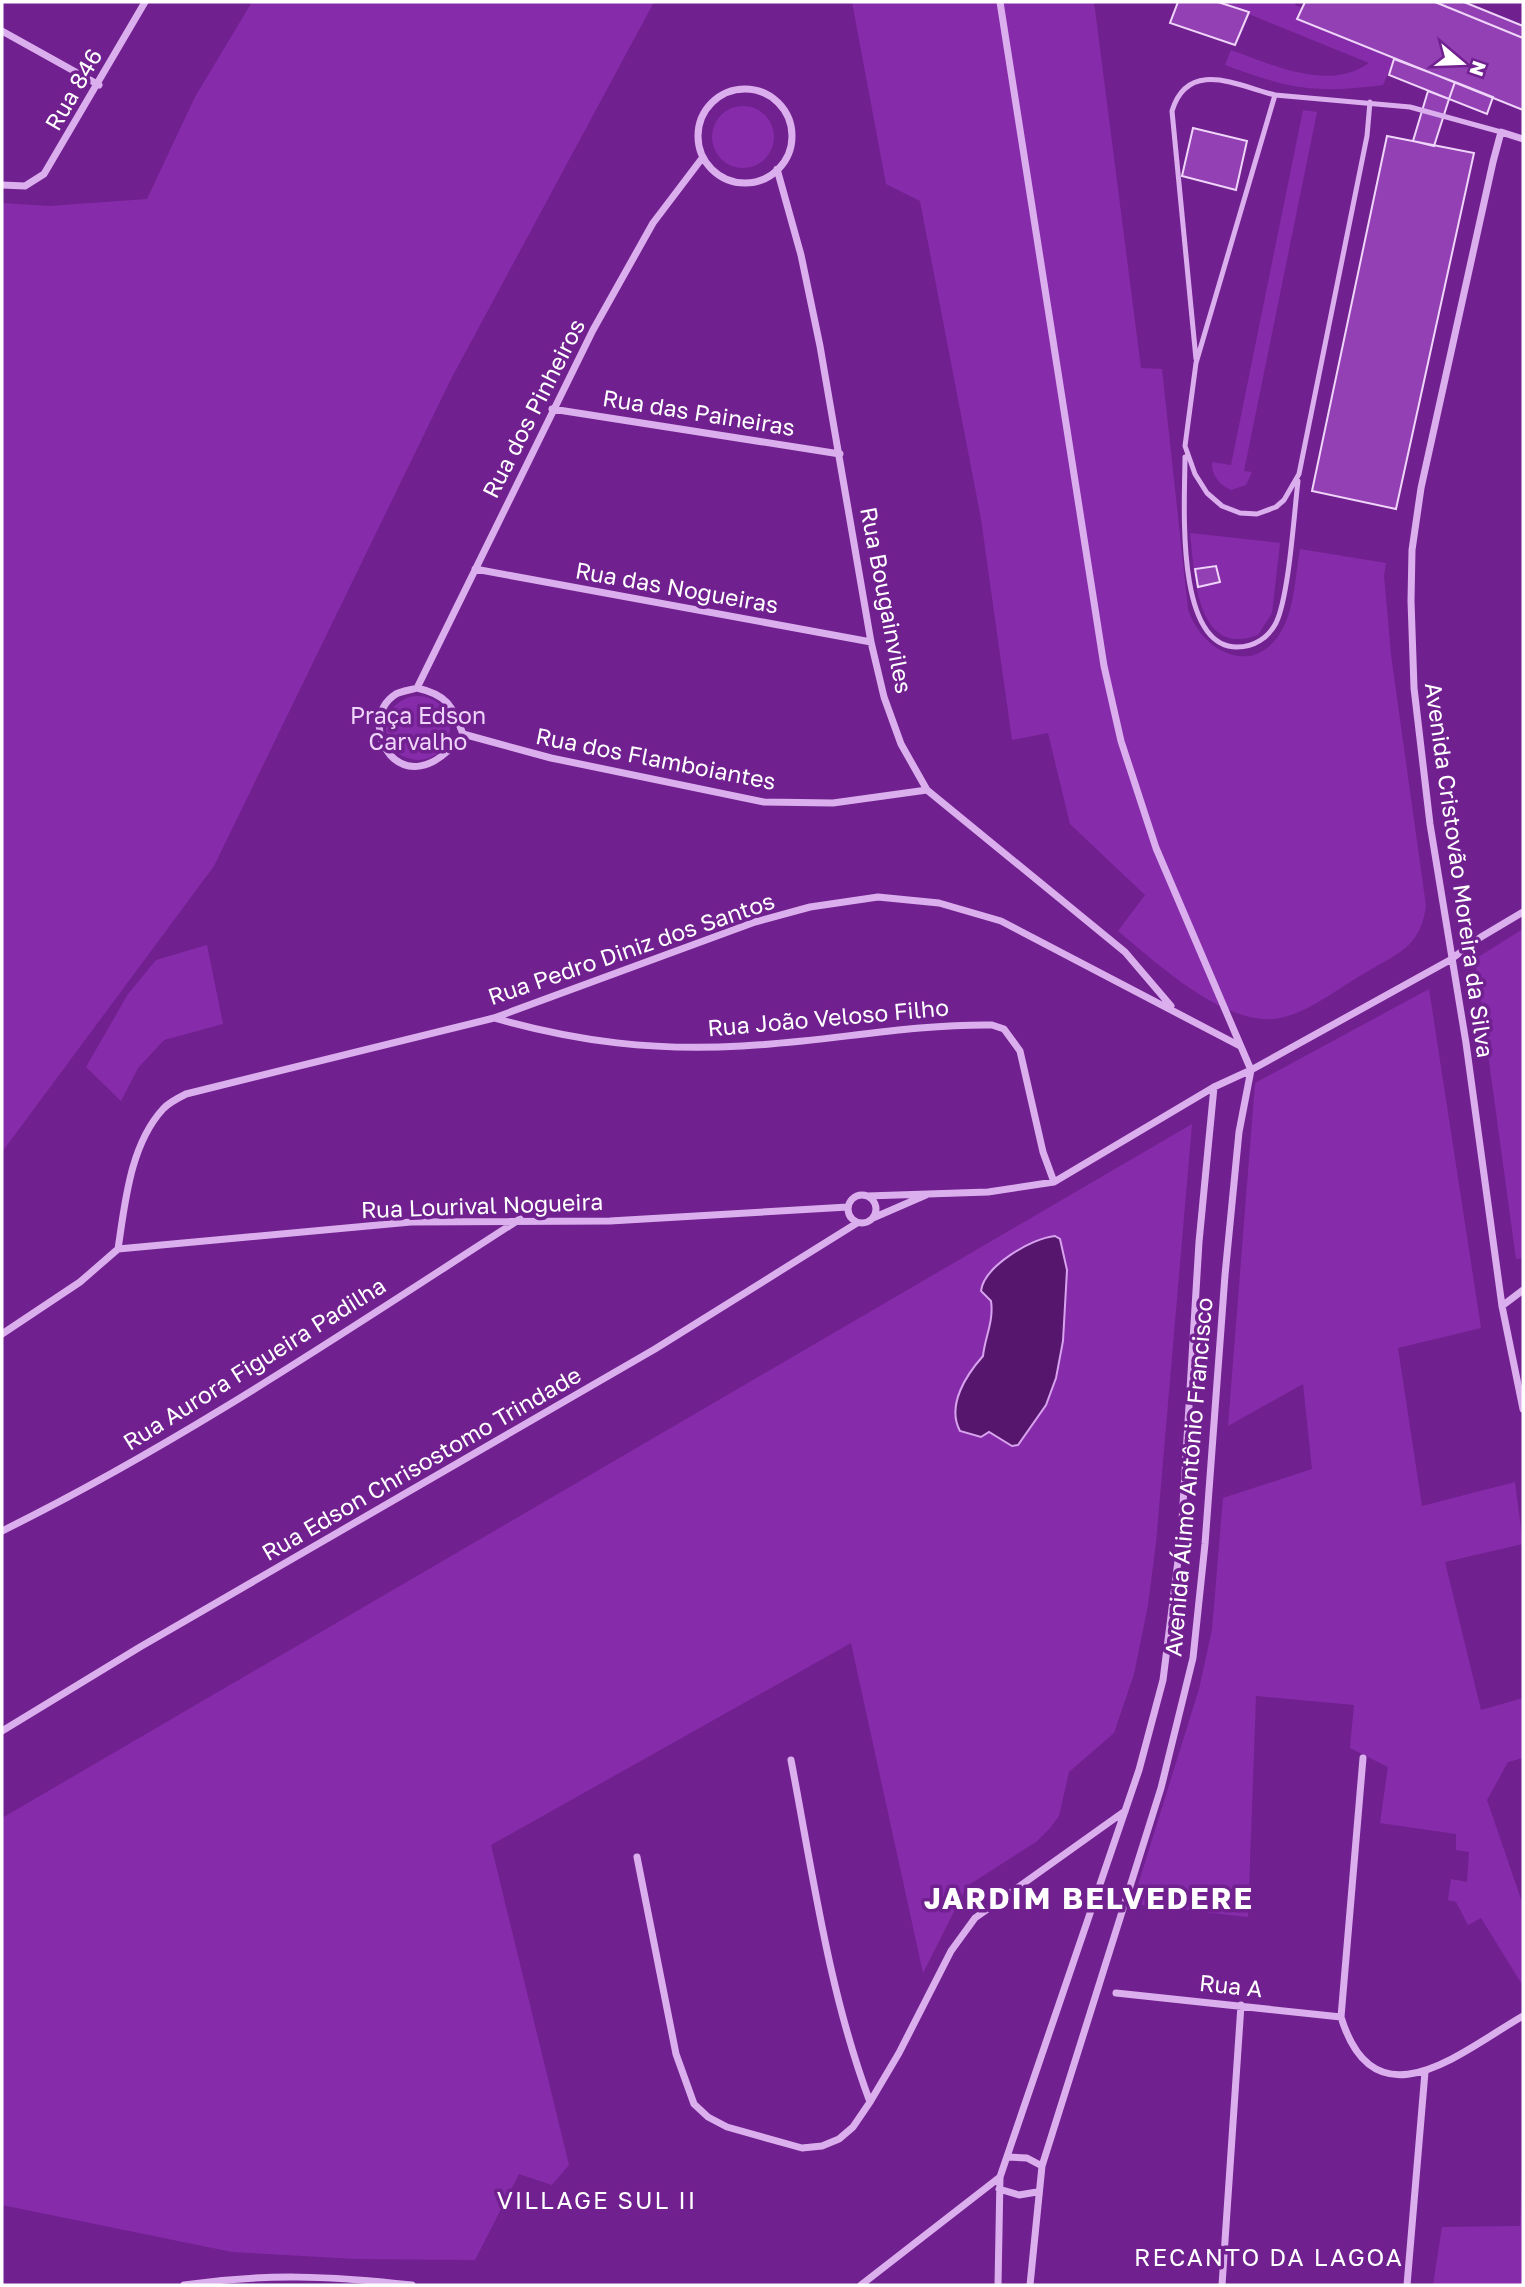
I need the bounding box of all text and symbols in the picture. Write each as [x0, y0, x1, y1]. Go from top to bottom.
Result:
north arrow [1427, 28, 1497, 98]
street label: Rua 846 [38, 43, 108, 135]
text: N [1465, 58, 1492, 79]
street label: Rua dos Pinheiros [476, 314, 590, 502]
street label: Rua das Paineiras [601, 383, 797, 441]
street label: Rua Bougainviles [855, 504, 919, 696]
street label: Rua das Nogueiras [573, 555, 781, 619]
street label: Avenida Cristovão Moreira da Silva [1420, 681, 1500, 1059]
park label: Praça Edson Carvalho [350, 701, 486, 755]
street label: Rua dos Flamboiantes [534, 721, 778, 795]
street label: Rua Pedro Diniz dos Santos [484, 886, 778, 1010]
street label: Rua João Veloso Filho [706, 993, 950, 1041]
street label: Rua Lourival Nogueira [360, 1187, 604, 1223]
street label: Rua Aurora Figueira Padilha [118, 1271, 390, 1455]
street label: Avenida Álimo Antônio Francisco [1158, 1296, 1218, 1658]
street label: Rua Edson Chrisostomo Trindade [256, 1360, 586, 1566]
district label: JARDIM BELVEDERE [924, 1880, 1254, 1916]
street label: Rua A [1198, 1968, 1264, 2002]
district label: VILLAGE SUL II [497, 2185, 697, 2214]
district label: RECANTO DA LAGOA [1134, 2242, 1404, 2271]

